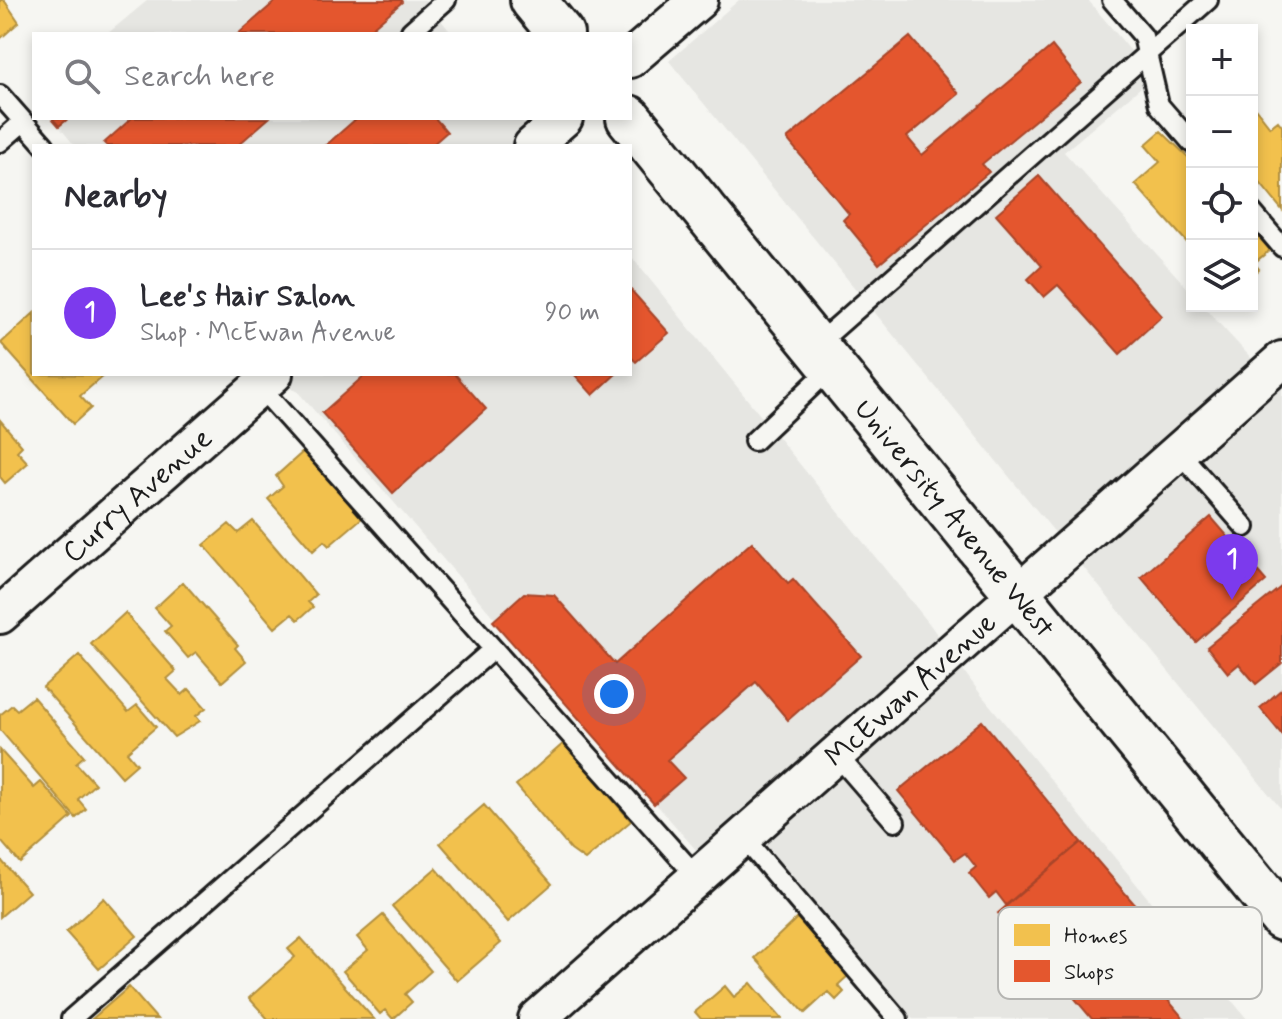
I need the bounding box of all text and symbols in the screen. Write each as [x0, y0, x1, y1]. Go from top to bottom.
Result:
map controls [1186, 24, 1258, 312]
button: + [1186, 24, 1258, 96]
search box [32, 32, 632, 120]
icon: search [60, 54, 104, 98]
text: Search here [124, 57, 275, 96]
button: − [1186, 96, 1258, 168]
button: locate [1186, 168, 1258, 240]
text: Nearby [64, 174, 168, 219]
button: layers [1186, 240, 1258, 312]
text: Lee's Hair Salon [140, 277, 355, 316]
text: 1 [84, 296, 96, 330]
text: 90 m [545, 296, 600, 330]
text: Shop · McEwan Avenue [140, 316, 395, 350]
street label: University Avenue West [845, 391, 1064, 647]
street label: Curry Avenue [55, 420, 221, 572]
pin: 1 [1206, 534, 1258, 600]
street label: McEwan Avenue [817, 604, 1005, 777]
your location [594, 674, 634, 714]
legend [998, 907, 1262, 999]
text: Homes [1064, 923, 1128, 951]
text: Shops [1064, 959, 1114, 987]

